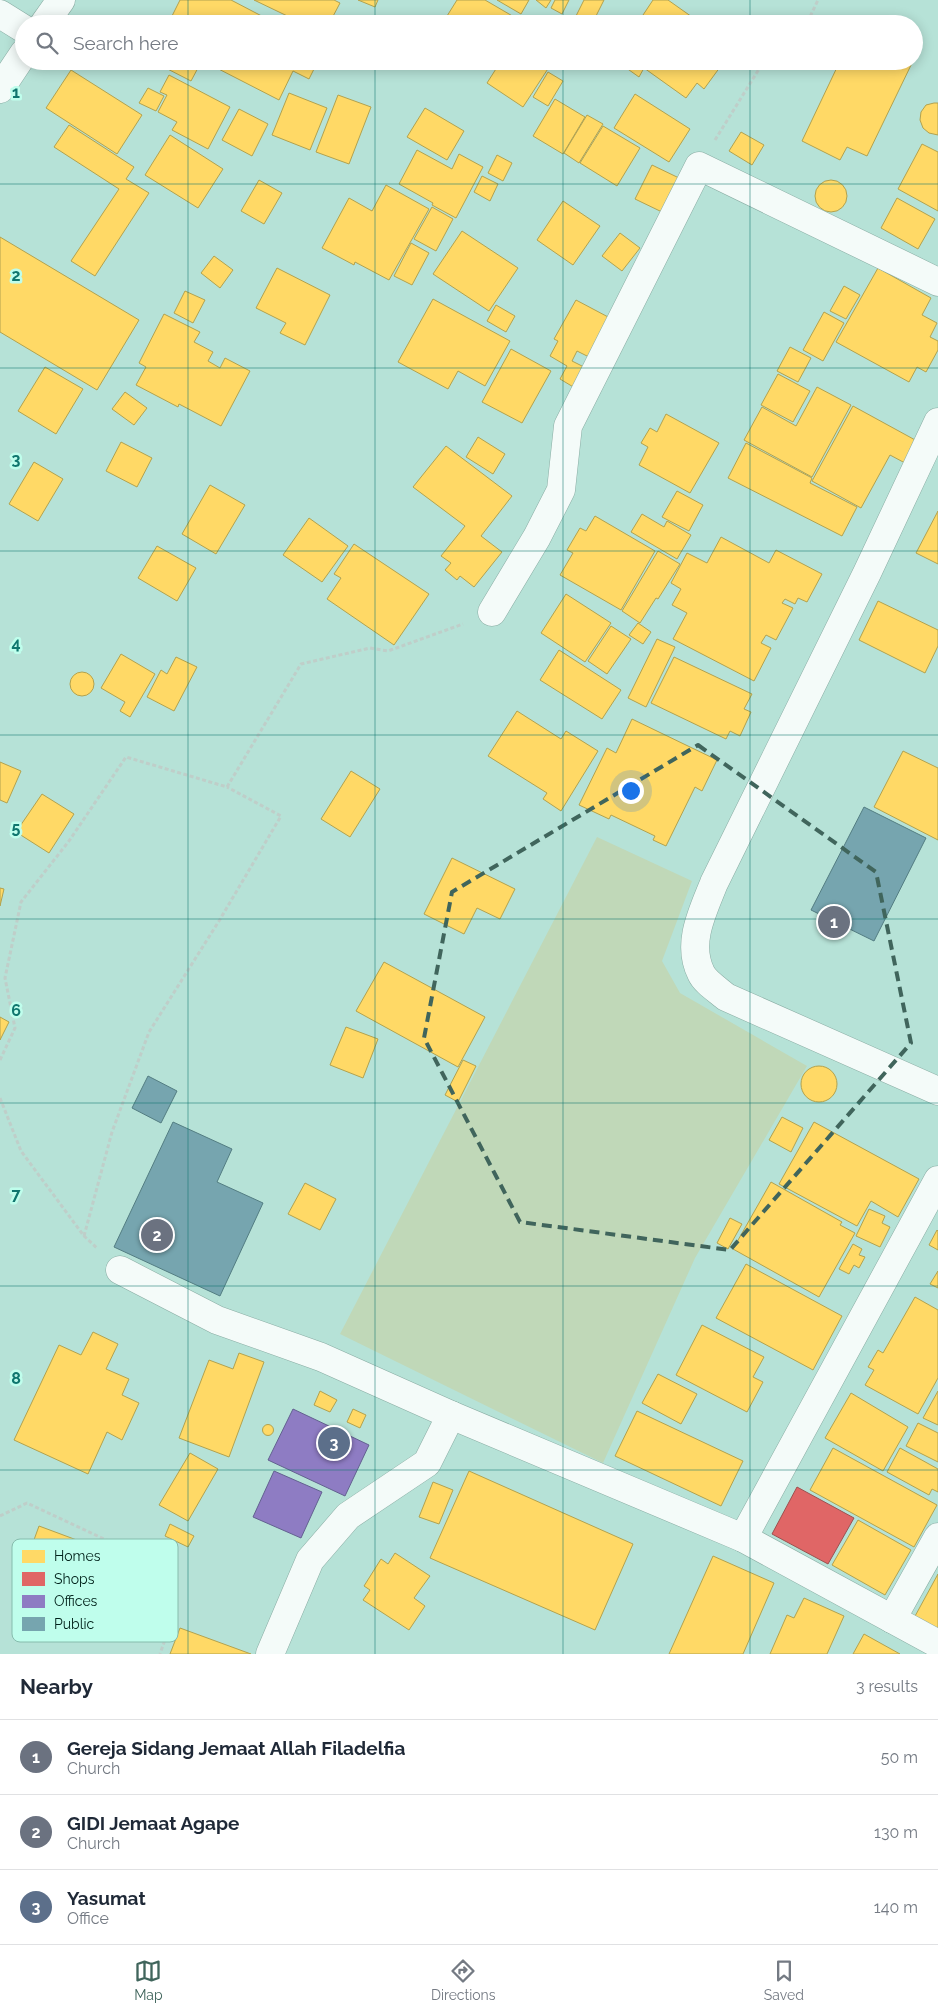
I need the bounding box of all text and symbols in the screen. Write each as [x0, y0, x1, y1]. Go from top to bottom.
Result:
search box [15, 15, 923, 70]
icon: search [33, 29, 61, 57]
text: Search here [73, 32, 179, 54]
text: 1 [12, 83, 20, 102]
text: 2 [11, 266, 21, 285]
text: 3 [12, 450, 21, 469]
text: 4 [11, 634, 21, 653]
your location [618, 778, 644, 804]
text: 5 [12, 818, 21, 837]
pin: 1 [818, 903, 850, 941]
text: 6 [11, 1001, 21, 1020]
text: 7 [12, 1185, 21, 1204]
pin: 2 [141, 1216, 173, 1254]
text: 8 [11, 1369, 21, 1388]
pin: 3 [318, 1424, 350, 1462]
legend [12, 1539, 178, 1642]
text: Homes [54, 1548, 101, 1564]
text: Shops [54, 1571, 95, 1587]
text: Offices [54, 1593, 98, 1609]
text: Public [54, 1616, 95, 1632]
text: Nearby [20, 1674, 93, 1699]
text: 3 results [856, 1677, 918, 1696]
text: Gereja Sidang Jemaat Allah Filadelfia [67, 1737, 405, 1759]
text: 1 [32, 1748, 40, 1767]
text: 50 m [881, 1748, 918, 1767]
text: Church [67, 1759, 120, 1778]
text: GIDI Jemaat Agape [67, 1812, 239, 1834]
text: 2 [31, 1823, 41, 1842]
text: 130 m [874, 1823, 918, 1842]
text: Church [67, 1834, 120, 1853]
text: Yasumat [67, 1887, 146, 1909]
text: 3 [32, 1898, 40, 1917]
text: 140 m [874, 1898, 918, 1917]
text: Office [67, 1909, 109, 1928]
tab: Map [134, 1957, 163, 2003]
tab: Directions [431, 1957, 496, 2003]
tab: Saved [764, 1957, 804, 2003]

